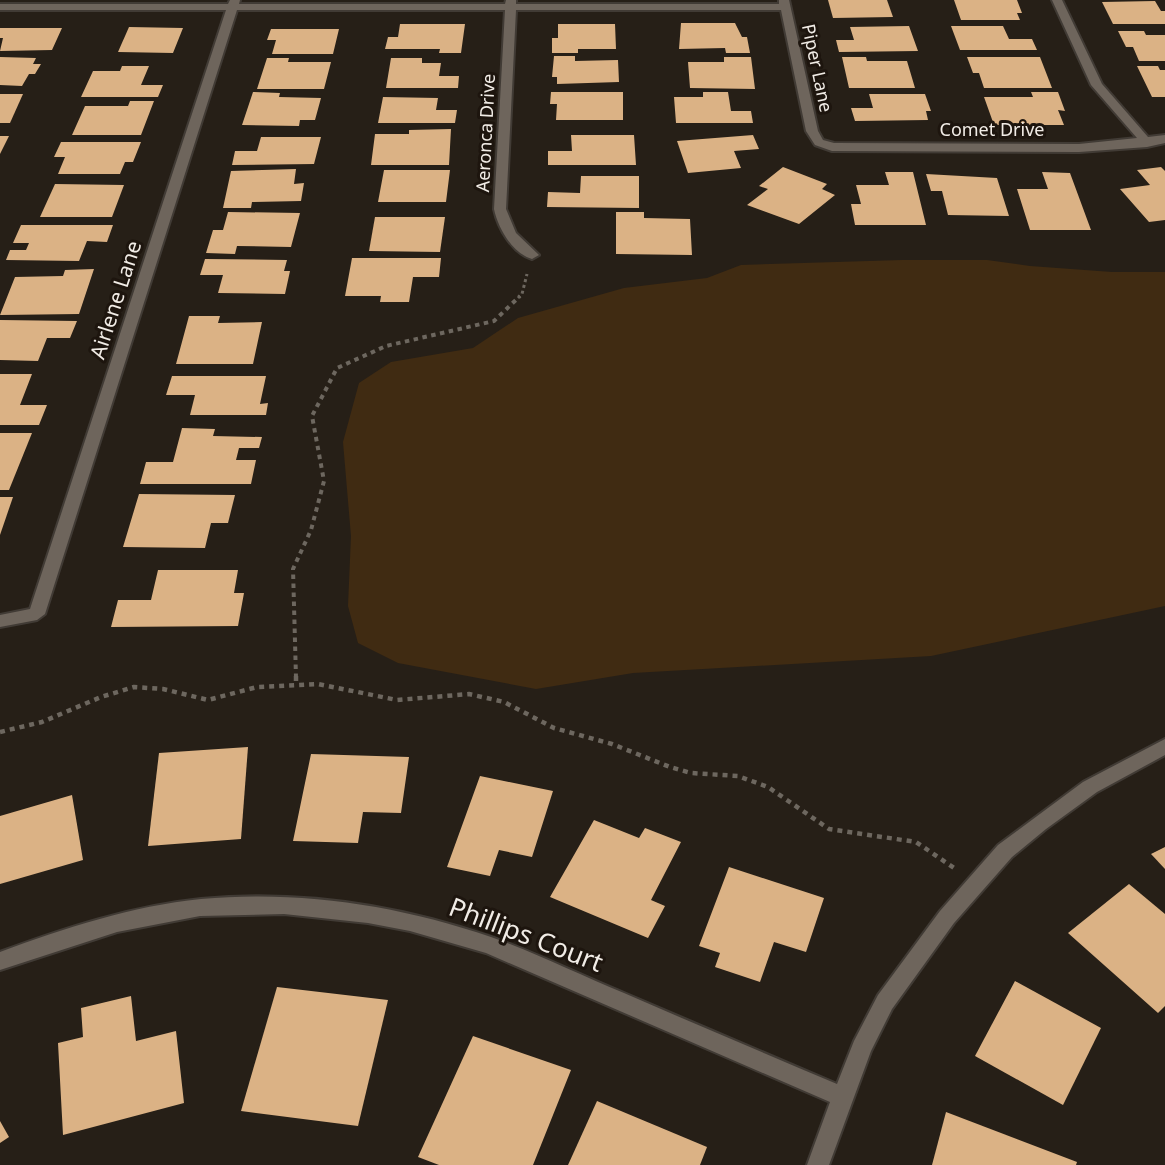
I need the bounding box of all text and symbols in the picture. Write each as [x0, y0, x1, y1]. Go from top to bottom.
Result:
street label: Piper Lane [797, 21, 839, 114]
street label: Aeronca Drive [470, 73, 500, 193]
street label: Comet Drive [940, 117, 1044, 141]
street label: Airlene Lane [83, 237, 147, 362]
street label: Phillips Court [444, 888, 609, 980]

